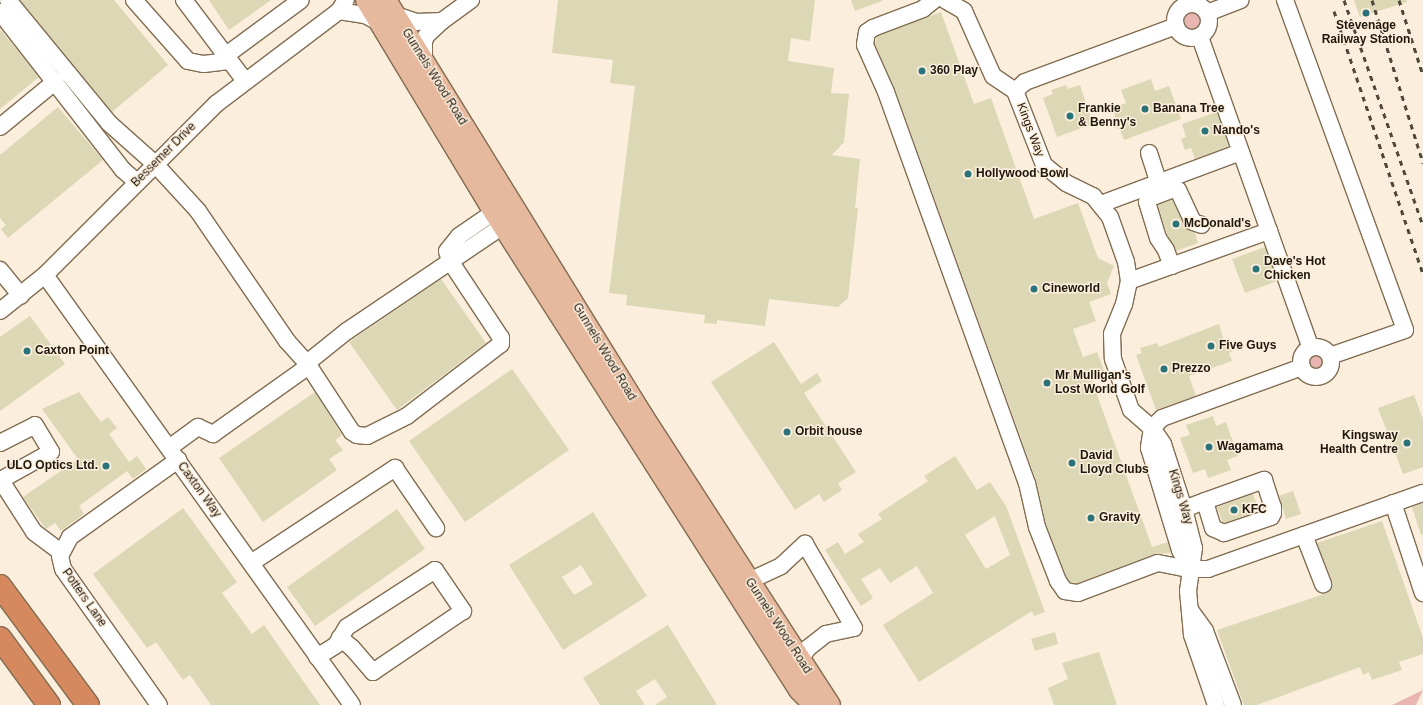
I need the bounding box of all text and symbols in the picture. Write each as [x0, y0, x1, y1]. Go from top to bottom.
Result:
marker: Stevenage Railway Station [1361, 8, 1371, 18]
place label: Stevenage Railway Station [1322, 19, 1410, 47]
street label: Gunnels Wood Road [398, 26, 470, 128]
place label: 360 Play [930, 64, 978, 78]
marker: 360 Play [917, 66, 927, 76]
street label: Kings Way [1013, 101, 1047, 159]
place label: Frankie & Benny's [1078, 102, 1136, 130]
place label: Banana Tree [1153, 102, 1224, 116]
marker: Banana Tree [1140, 104, 1150, 114]
marker: Frankie & Benny's [1065, 111, 1075, 121]
street label: Bessemer Drive [129, 120, 199, 190]
place label: Nando's [1213, 124, 1260, 138]
marker: Nando's [1200, 126, 1210, 136]
place label: Hollywood Bowl [976, 167, 1069, 181]
marker: Hollywood Bowl [963, 169, 973, 179]
place label: McDonald's [1184, 217, 1251, 231]
marker: McDonald's [1171, 219, 1181, 229]
place label: Dave's Hot Chicken [1264, 255, 1326, 283]
marker: Dave's Hot Chicken [1251, 264, 1261, 274]
place label: Cineworld [1042, 282, 1100, 296]
marker: Cineworld [1029, 284, 1039, 294]
street label: Gunnels Wood Road [569, 301, 639, 403]
place label: Five Guys [1219, 339, 1276, 353]
marker: Five Guys [1206, 341, 1216, 351]
place label: Caxton Point [35, 344, 109, 358]
marker: Caxton Point [22, 346, 32, 356]
place label: Prezzo [1172, 362, 1211, 376]
marker: Prezzo [1159, 364, 1169, 374]
place label: Mr Mulligan's Lost World Golf [1055, 369, 1145, 397]
marker: Mr Mulligan's Lost World Golf [1042, 378, 1052, 388]
place label: Orbit house [795, 425, 862, 439]
marker: Orbit house [782, 427, 792, 437]
place label: Kingsway Health Centre [1320, 429, 1398, 457]
marker: Kingsway Health Centre [1401, 437, 1413, 449]
place label: Wagamama [1217, 440, 1283, 454]
marker: Wagamama [1204, 442, 1214, 452]
place label: David Lloyd Clubs [1080, 449, 1149, 477]
marker: David Lloyd Clubs [1067, 458, 1077, 468]
place label: ULO Optics Ltd. [7, 459, 98, 473]
street label: Caxton Way [174, 460, 224, 520]
marker: ULO Optics Ltd. [101, 461, 111, 471]
street label: Kings Way [1165, 468, 1195, 526]
place label: KFC [1242, 503, 1267, 517]
marker: KFC [1229, 505, 1239, 515]
place label: Gravity [1099, 511, 1140, 525]
marker: Gravity [1086, 513, 1096, 523]
street label: Potters Lane [59, 566, 109, 630]
street label: Gunnels Wood Road [742, 575, 814, 677]

